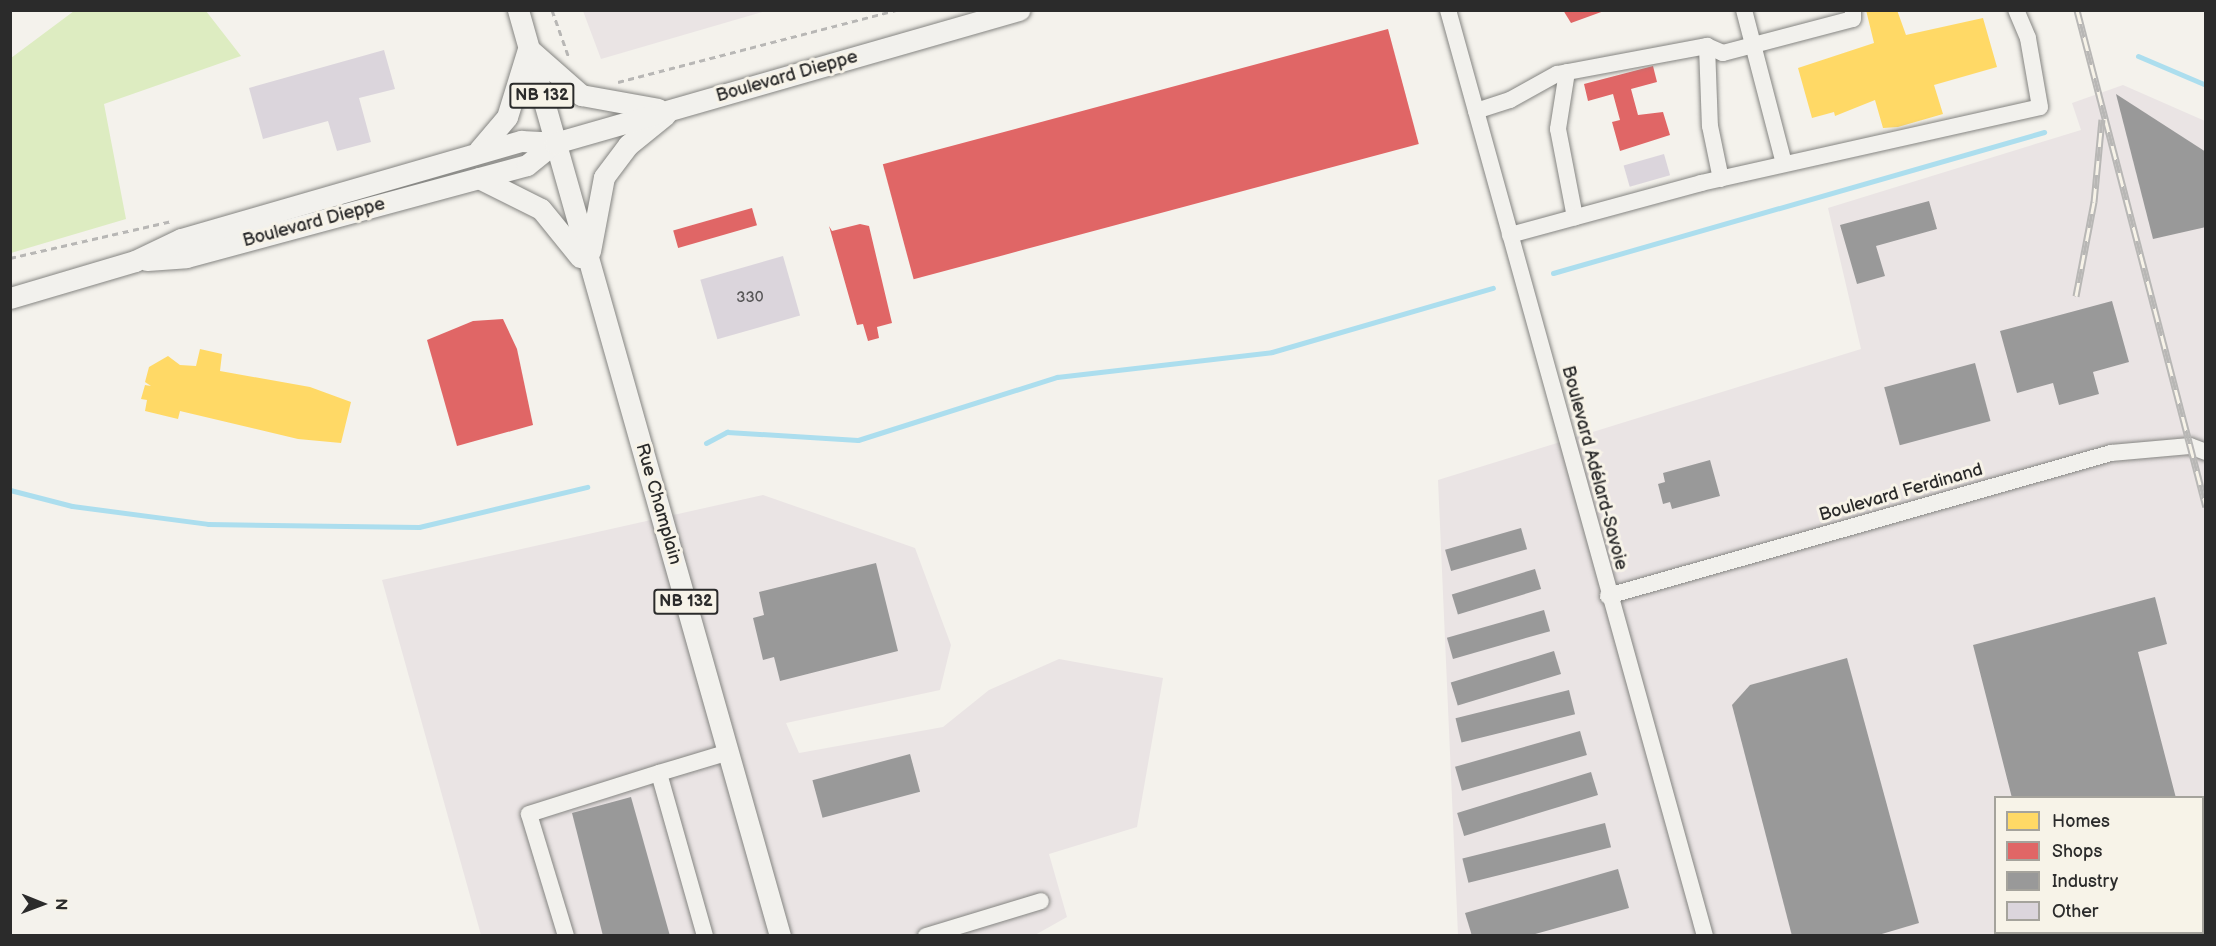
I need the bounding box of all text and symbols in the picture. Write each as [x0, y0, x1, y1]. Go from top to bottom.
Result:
street label: Boulevard Dieppe [714, 46, 860, 108]
road number: NB 132 [509, 83, 575, 109]
street label: Boulevard Dieppe [241, 194, 387, 252]
house number: 330 [736, 289, 764, 307]
street label: Boulevard Adélard-Savoie [1556, 364, 1632, 572]
street label: Rue Champlain [630, 441, 686, 567]
street label: Boulevard Ferdinand [1817, 459, 1985, 527]
road number: NB 132 [653, 589, 719, 615]
legend [1994, 796, 2204, 934]
text: Homes [2052, 811, 2110, 832]
text: Shops [2052, 841, 2102, 862]
text: Industry [2052, 871, 2118, 892]
north arrow [12, 874, 72, 934]
text: N [51, 898, 70, 911]
text: Other [2052, 901, 2098, 922]

